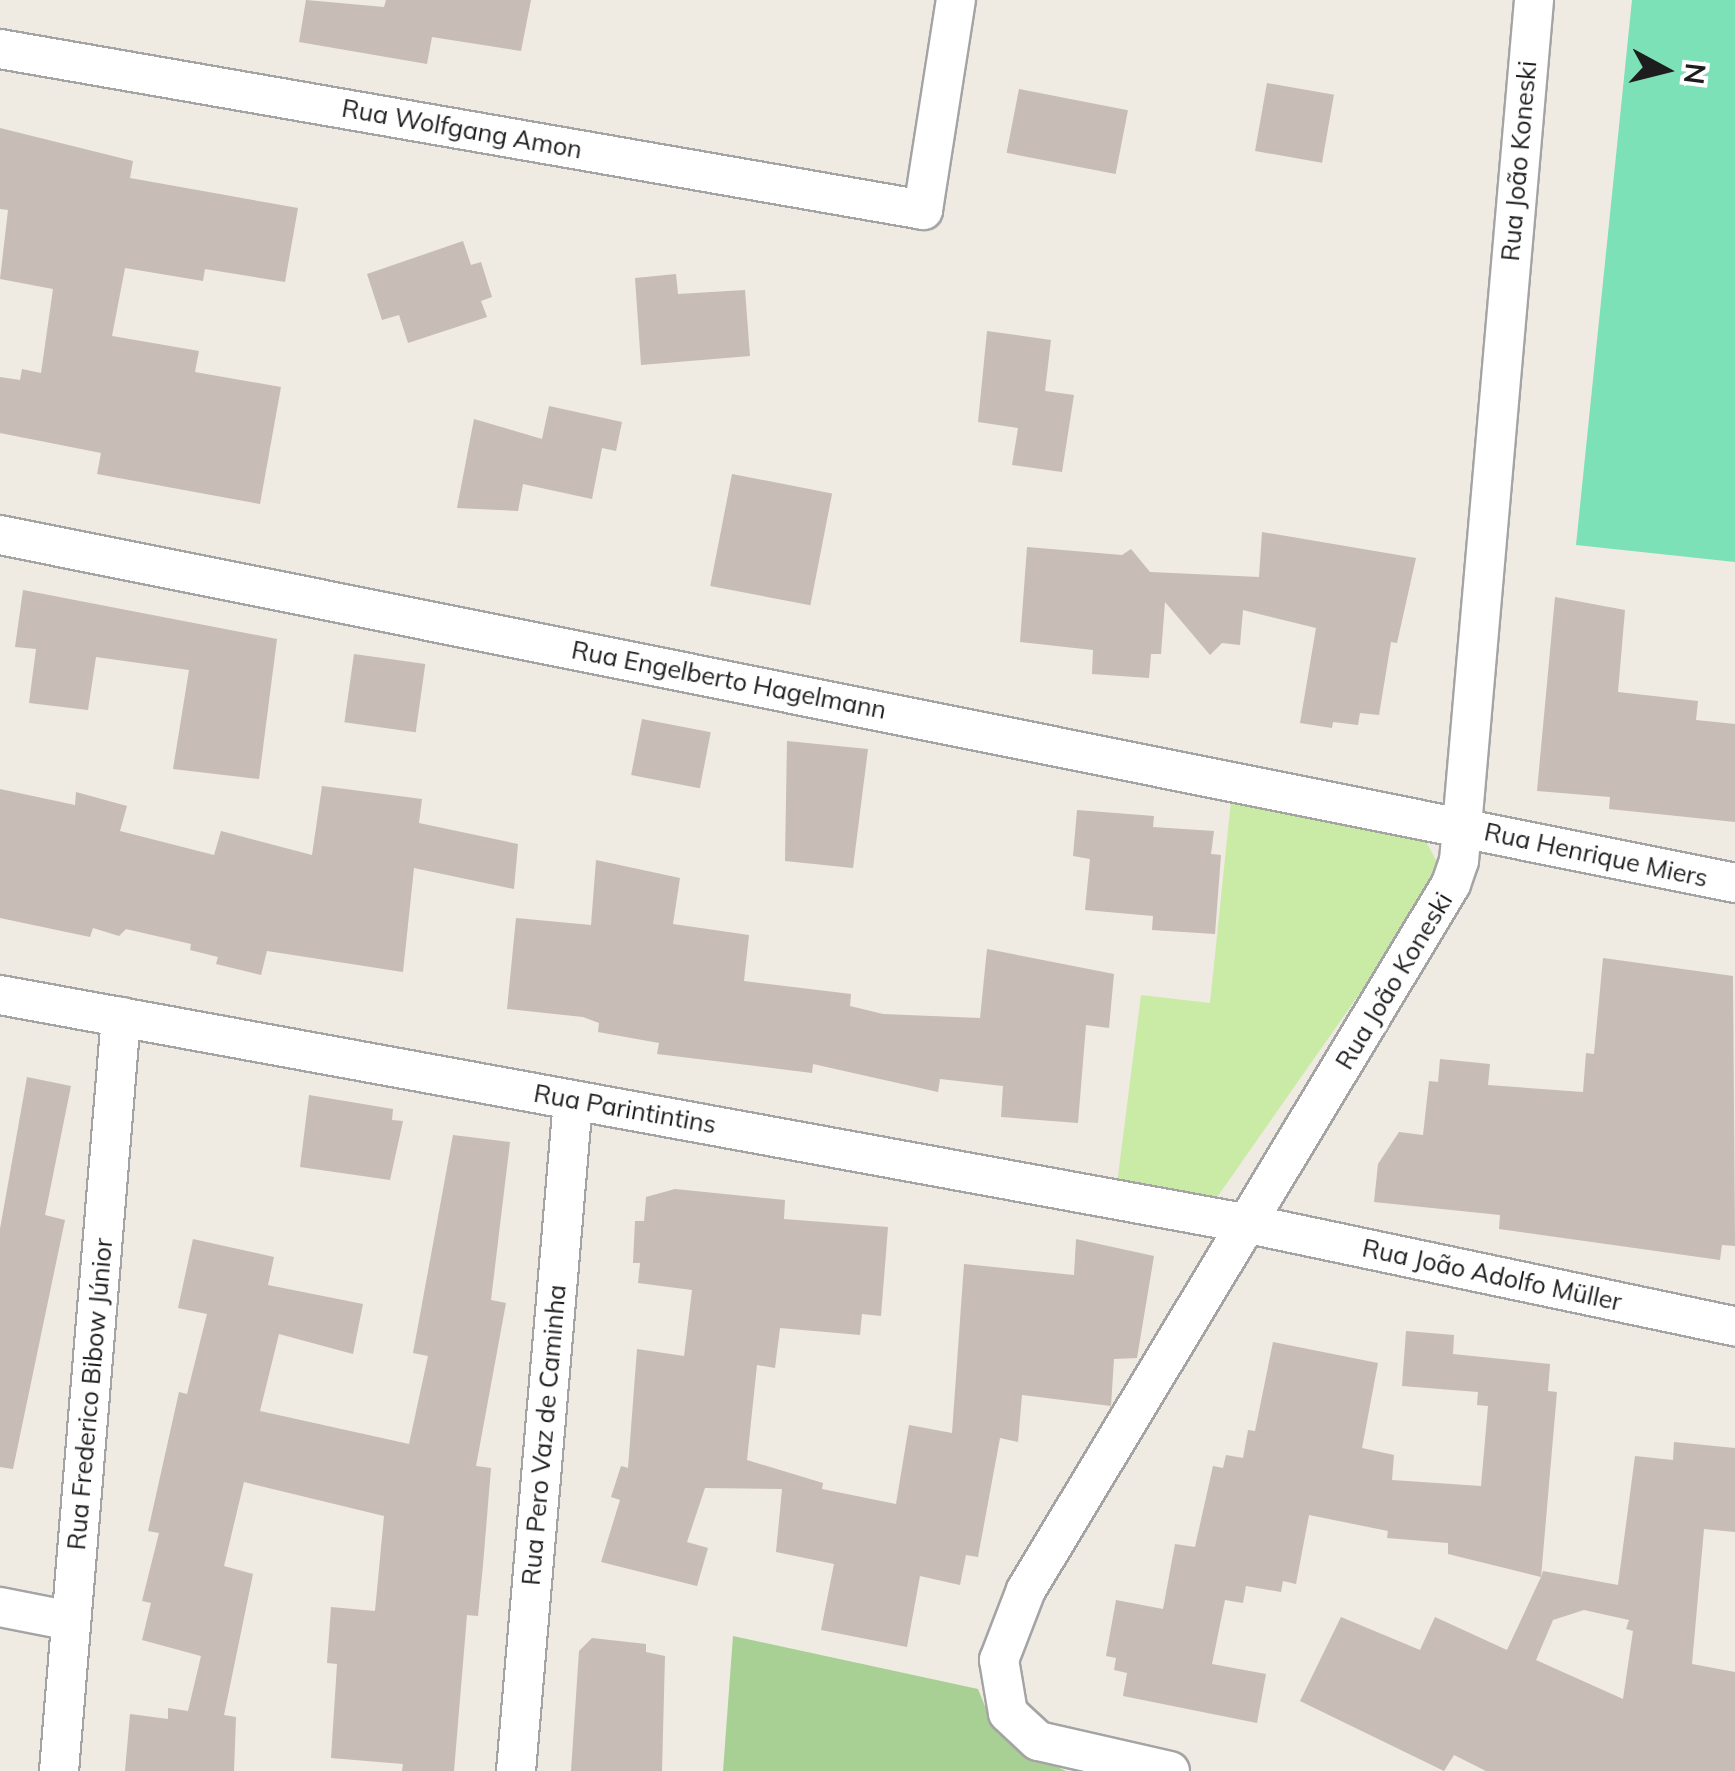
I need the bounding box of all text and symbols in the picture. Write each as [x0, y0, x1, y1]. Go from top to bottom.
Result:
north arrow [1615, 20, 1715, 120]
street label: Rua João Koneski [1495, 60, 1543, 262]
text: N [1677, 61, 1714, 86]
street label: Rua Wolfgang Amon [340, 93, 584, 165]
street label: Rua Engelberto Hagelmann [569, 635, 889, 725]
street label: Rua Henrique Miers [1482, 817, 1710, 893]
street label: Rua João Koneski [1329, 887, 1459, 1075]
street label: Rua Parintintins [531, 1078, 719, 1140]
street label: Rua João Adolfo Müller [1360, 1233, 1624, 1317]
street label: Rua Frederico Bibow Júnior [61, 1237, 119, 1551]
street label: Rua Pero Vaz de Caminha [516, 1283, 572, 1587]

